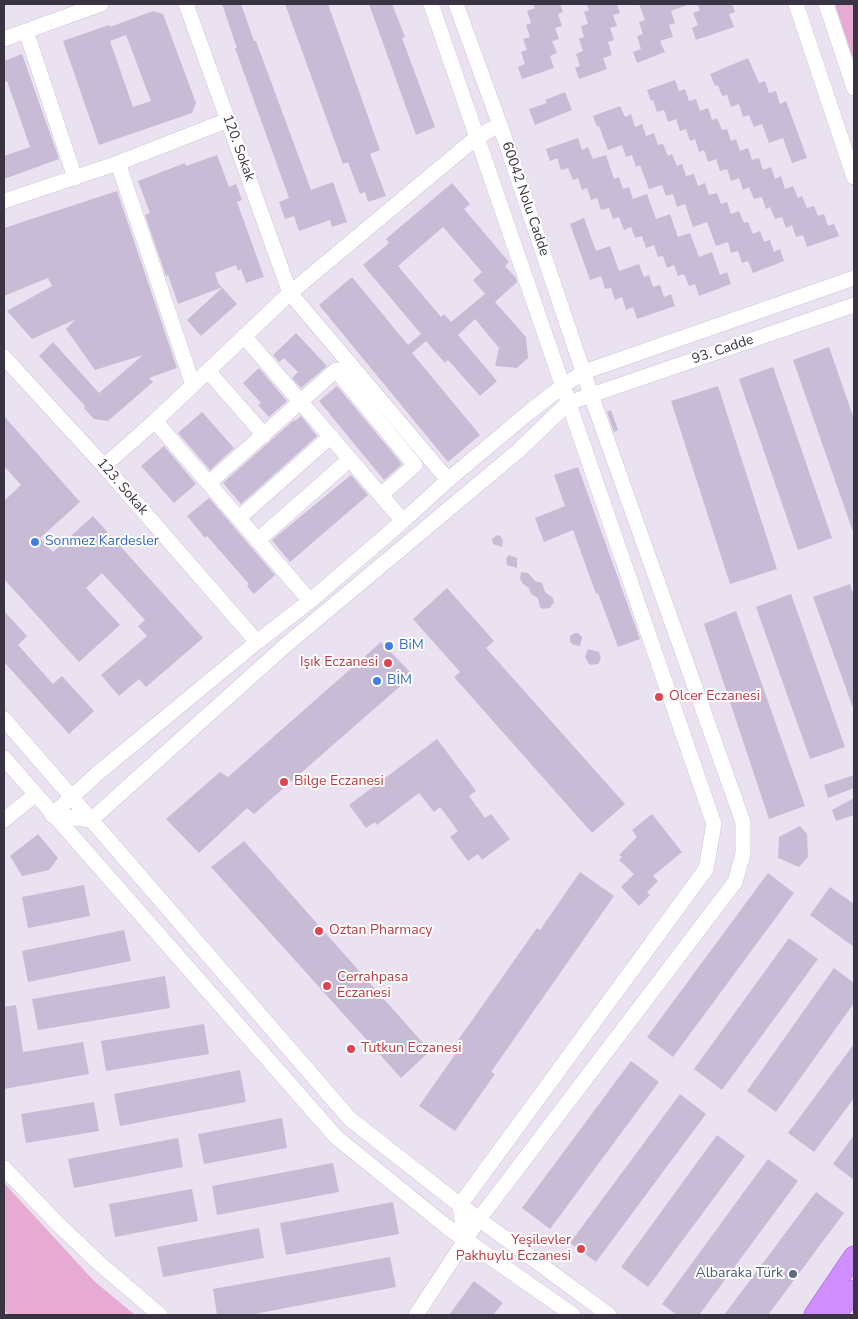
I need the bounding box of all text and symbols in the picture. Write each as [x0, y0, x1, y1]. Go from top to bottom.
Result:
street label: 120. Sokak [218, 112, 258, 184]
street label: 60042 Nolu Cadde [498, 140, 552, 258]
street label: 93. Cadde [690, 332, 756, 368]
street label: 123. Sokak [93, 455, 151, 519]
place label: Sonmez Kardesler [45, 534, 159, 550]
marker: Sonmez Kardesler [29, 536, 41, 548]
place label: BiM [399, 638, 424, 654]
marker: BiM [383, 640, 395, 652]
place label: Işık Eczanesi [300, 655, 378, 671]
marker: Işık Eczanesi [382, 657, 394, 669]
place label: BİM [387, 673, 412, 689]
marker: BİM [371, 675, 383, 687]
place label: Olcer Eczanesi [669, 689, 760, 705]
marker: Olcer Eczanesi [653, 691, 665, 703]
place label: Bilge Eczanesi [294, 774, 384, 790]
marker: Bilge Eczanesi [278, 776, 290, 788]
place label: Oztan Pharmacy [329, 923, 432, 939]
marker: Oztan Pharmacy [313, 925, 325, 937]
place label: Cerrahpasa Eczanesi [337, 970, 408, 1002]
marker: Cerrahpasa Eczanesi [321, 980, 333, 992]
place label: Tutkun Eczanesi [361, 1041, 461, 1057]
marker: Tutkun Eczanesi [345, 1043, 357, 1055]
place label: Yeşilevler Pakhuylu Eczanesi [456, 1233, 571, 1266]
marker: Yeşilevler Pakhuylu Eczanesi [575, 1243, 587, 1255]
place label: Albaraka Türk [695, 1266, 783, 1282]
marker: Albaraka Türk [787, 1268, 799, 1280]

